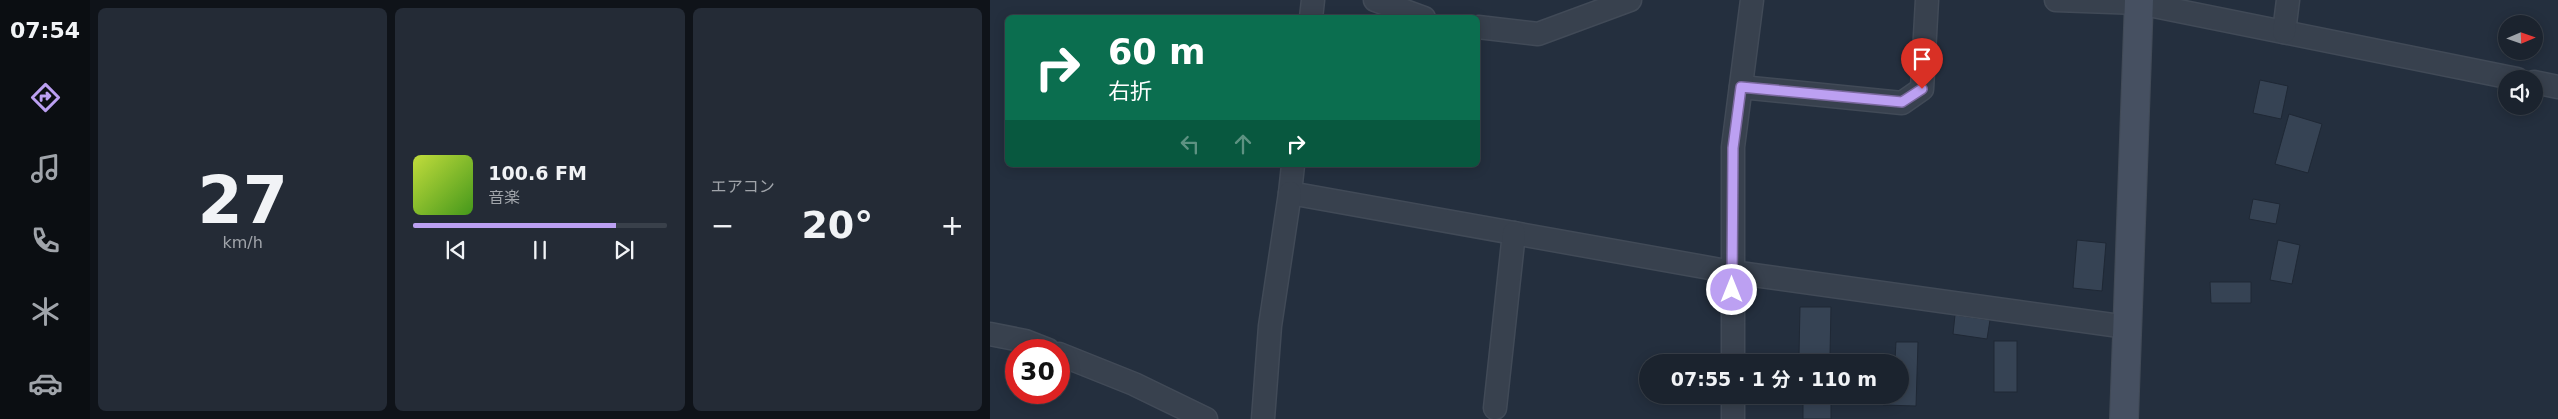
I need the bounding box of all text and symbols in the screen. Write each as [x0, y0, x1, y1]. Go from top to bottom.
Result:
north arrow [2498, 15, 2542, 60]
map controls [2498, 15, 2543, 115]
text: 07:54 [10, 18, 80, 43]
text: 60 m [1108, 32, 1205, 72]
icon: right [1025, 35, 1090, 100]
pin [1901, 38, 1943, 89]
icon: arrive [1908, 45, 1936, 73]
button: sound [2498, 70, 2543, 115]
text: 右折 [1108, 79, 1152, 104]
icon: directions [28, 80, 63, 115]
icon: left [1176, 130, 1204, 158]
icon: ahead [1229, 130, 1257, 158]
icon: right [1282, 130, 1310, 158]
icon: music [28, 151, 63, 186]
text: 100.6 FM [488, 162, 587, 184]
text: 27 [197, 163, 288, 238]
text: エアコン [711, 177, 775, 196]
text: 音楽 [488, 188, 520, 207]
text: 20° [801, 203, 873, 247]
text: − [711, 209, 734, 242]
text: + [941, 209, 964, 242]
icon: phone [28, 223, 63, 258]
text: km/h [222, 233, 263, 252]
icon: previous [442, 236, 470, 264]
icon: pause [526, 236, 554, 264]
icon: next [610, 236, 638, 264]
position arrow [1705, 263, 1757, 315]
icon: climate [28, 294, 63, 329]
speed limit sign: 30 [1005, 339, 1070, 404]
icon: car [28, 366, 63, 401]
text: 07:55 · 1 分 · 110 m [1671, 368, 1877, 390]

